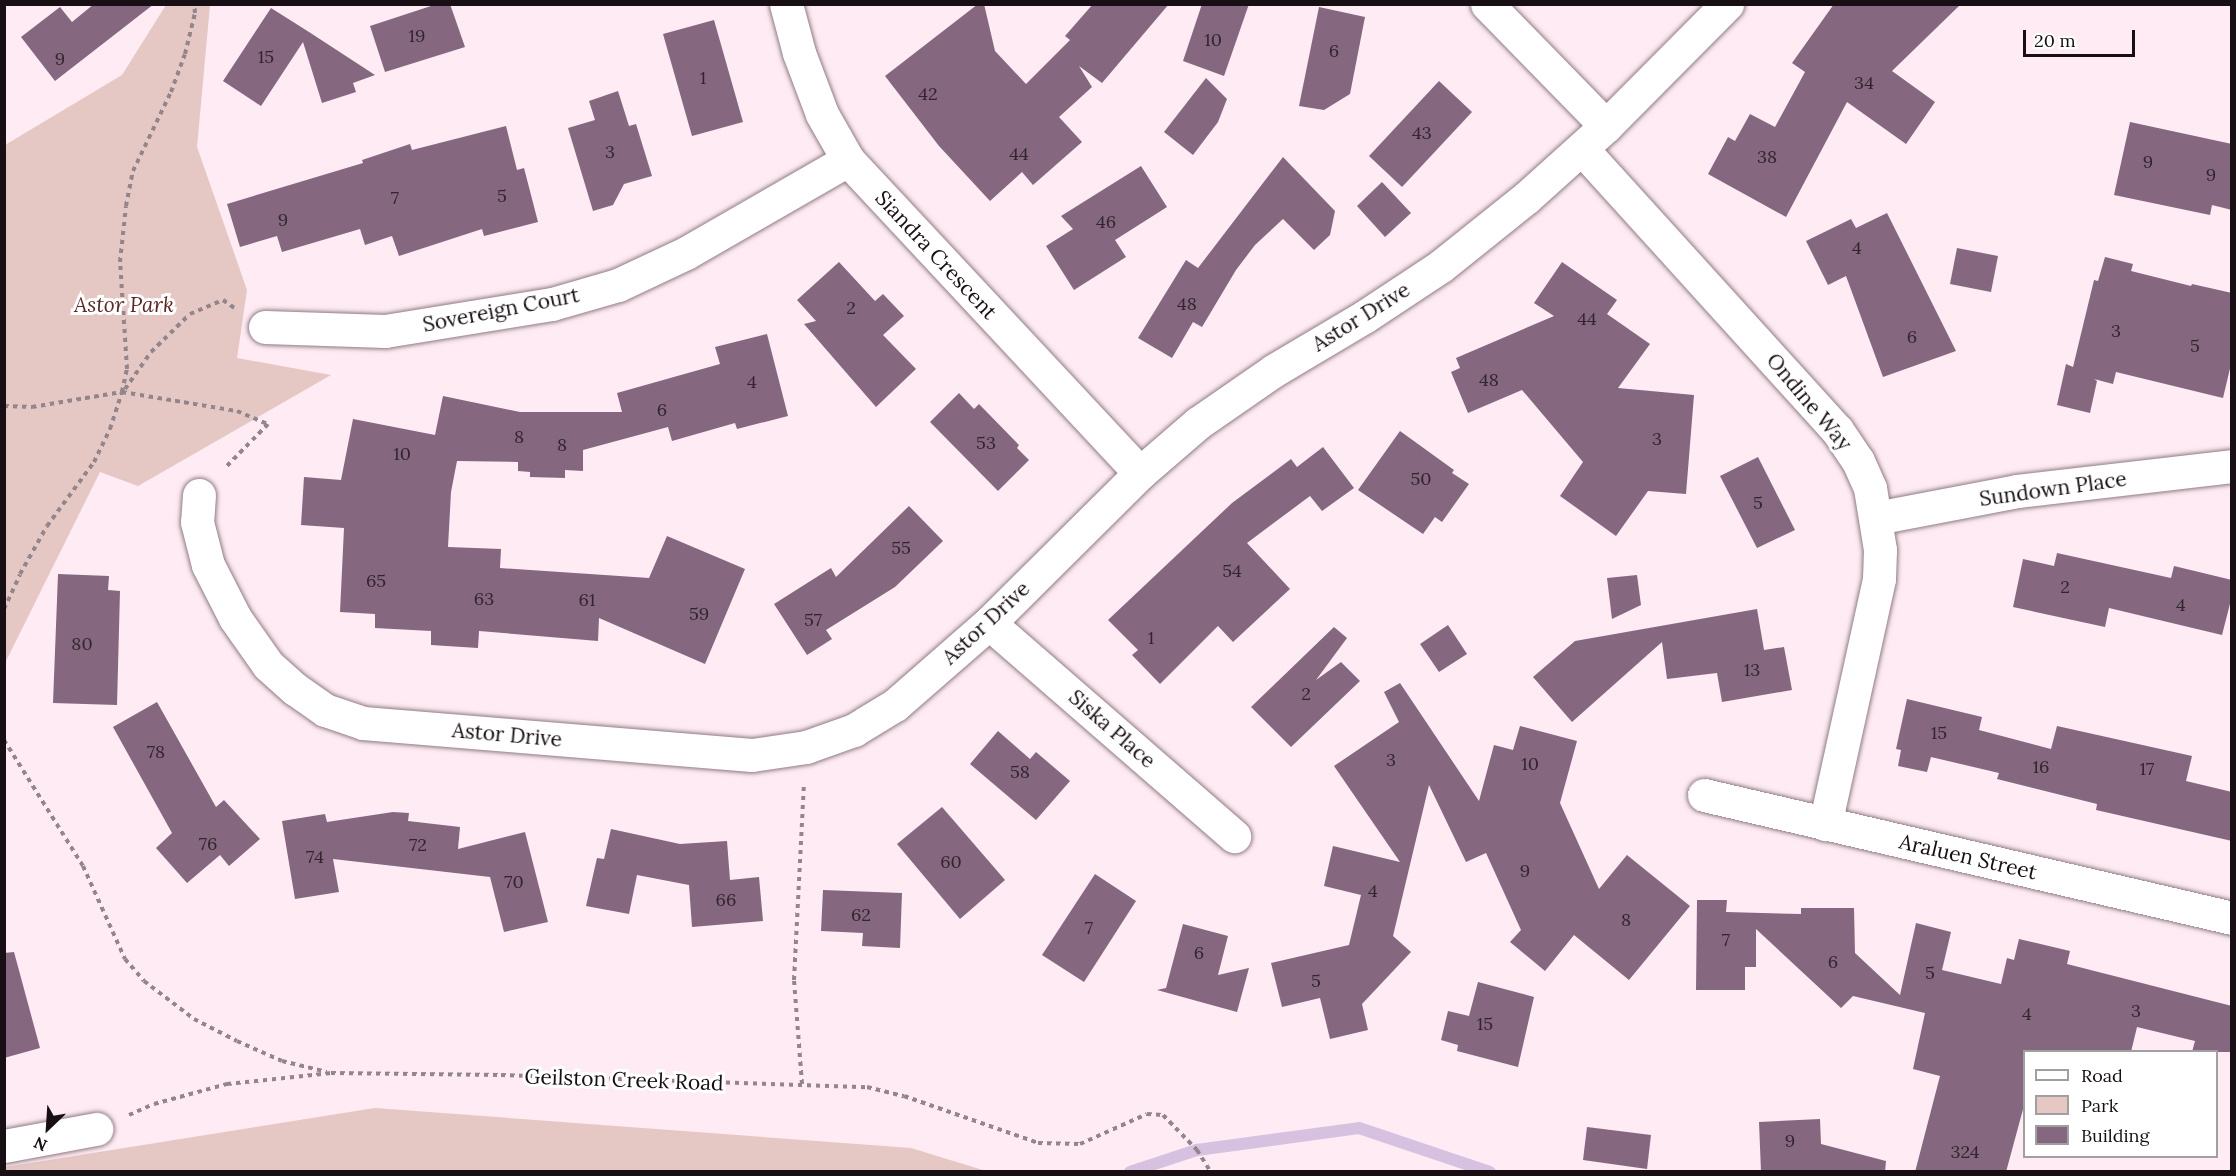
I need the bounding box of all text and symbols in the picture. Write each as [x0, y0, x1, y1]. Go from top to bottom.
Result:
scale bar [2026, 18, 2138, 56]
house number: 19 [409, 25, 425, 47]
house number: 10 [1204, 29, 1222, 51]
text: 20 m [2034, 29, 2076, 52]
house number: 6 [1329, 40, 1339, 62]
house number: 15 [258, 46, 274, 68]
house number: 9 [55, 48, 65, 70]
house number: 1 [700, 67, 706, 89]
house number: 34 [1854, 72, 1874, 94]
house number: 42 [918, 83, 938, 105]
house number: 43 [1412, 122, 1432, 144]
house number: 3 [605, 141, 615, 163]
house number: 44 [1009, 143, 1029, 165]
house number: 38 [1757, 146, 1777, 168]
house number: 9 [2143, 151, 2153, 173]
house number: 9 [2206, 164, 2216, 186]
house number: 5 [497, 185, 507, 207]
street label: Siandra Crescent [870, 185, 1002, 325]
house number: 7 [391, 187, 399, 209]
house number: 9 [278, 209, 288, 231]
house number: 46 [1096, 211, 1116, 233]
house number: 4 [1852, 237, 1862, 259]
street label: Astor Drive [1308, 277, 1414, 357]
street label: Sovereign Court [421, 282, 581, 338]
park label: Astor Park [74, 292, 174, 318]
house number: 48 [1177, 293, 1197, 315]
house number: 2 [846, 297, 856, 319]
house number: 44 [1577, 308, 1597, 330]
house number: 3 [2111, 320, 2121, 342]
house number: 6 [1907, 326, 1917, 348]
house number: 5 [2190, 335, 2200, 357]
street label: Ondine Way [1761, 348, 1857, 456]
house number: 48 [1479, 369, 1499, 391]
house number: 4 [747, 371, 757, 393]
house number: 6 [657, 399, 667, 421]
house number: 8 [514, 426, 524, 448]
house number: 3 [1652, 428, 1662, 450]
house number: 53 [976, 432, 996, 454]
house number: 8 [557, 434, 567, 456]
house number: 10 [393, 443, 411, 465]
street label: Sundown Place [1978, 466, 2128, 512]
house number: 50 [1411, 468, 1431, 490]
house number: 5 [1753, 492, 1763, 514]
house number: 55 [891, 537, 911, 559]
house number: 54 [1222, 560, 1242, 582]
house number: 65 [366, 570, 386, 592]
street label: Astor Drive [937, 576, 1035, 670]
house number: 2 [2060, 576, 2070, 598]
house number: 63 [474, 588, 494, 610]
house number: 61 [579, 589, 595, 611]
house number: 4 [2176, 594, 2186, 616]
house number: 59 [689, 603, 709, 625]
house number: 57 [804, 609, 822, 631]
house number: 1 [1148, 627, 1154, 649]
house number: 80 [71, 633, 93, 655]
house number: 13 [1744, 659, 1760, 681]
house number: 2 [1301, 683, 1311, 705]
street label: Siska Place [1063, 685, 1161, 773]
street label: Astor Drive [451, 718, 563, 752]
house number: 15 [1931, 722, 1947, 744]
house number: 78 [147, 741, 165, 763]
house number: 3 [1386, 749, 1396, 771]
house number: 10 [1521, 753, 1539, 775]
house number: 16 [2033, 756, 2049, 778]
house number: 17 [2140, 758, 2154, 780]
house number: 58 [1010, 761, 1030, 783]
street label: Araluen Street [1897, 829, 2039, 885]
house number: 76 [199, 833, 217, 855]
house number: 72 [409, 834, 427, 856]
house number: 74 [306, 846, 324, 868]
house number: 60 [940, 851, 962, 873]
house number: 9 [1520, 860, 1530, 882]
house number: 70 [504, 871, 524, 893]
house number: 4 [1368, 880, 1378, 902]
house number: 66 [716, 889, 736, 911]
house number: 62 [851, 904, 871, 926]
house number: 8 [1621, 909, 1631, 931]
house number: 7 [1085, 917, 1093, 939]
house number: 7 [1722, 929, 1730, 951]
house number: 6 [1194, 942, 1204, 964]
house number: 6 [1828, 951, 1838, 973]
house number: 5 [1925, 962, 1935, 984]
house number: 5 [1311, 970, 1321, 992]
house number: 3 [2131, 1000, 2141, 1022]
house number: 4 [2022, 1003, 2032, 1025]
house number: 15 [1477, 1013, 1493, 1035]
legend [2023, 1050, 2218, 1158]
street label: Geilston Creek Road [524, 1064, 724, 1096]
text: Road [2081, 1064, 2123, 1087]
text: Park [2081, 1094, 2118, 1117]
north arrow [18, 1098, 78, 1158]
text: Building [2081, 1124, 2149, 1147]
house number: 9 [1785, 1130, 1795, 1152]
text: N [31, 1133, 50, 1156]
house number: 324 [1950, 1141, 1980, 1163]

